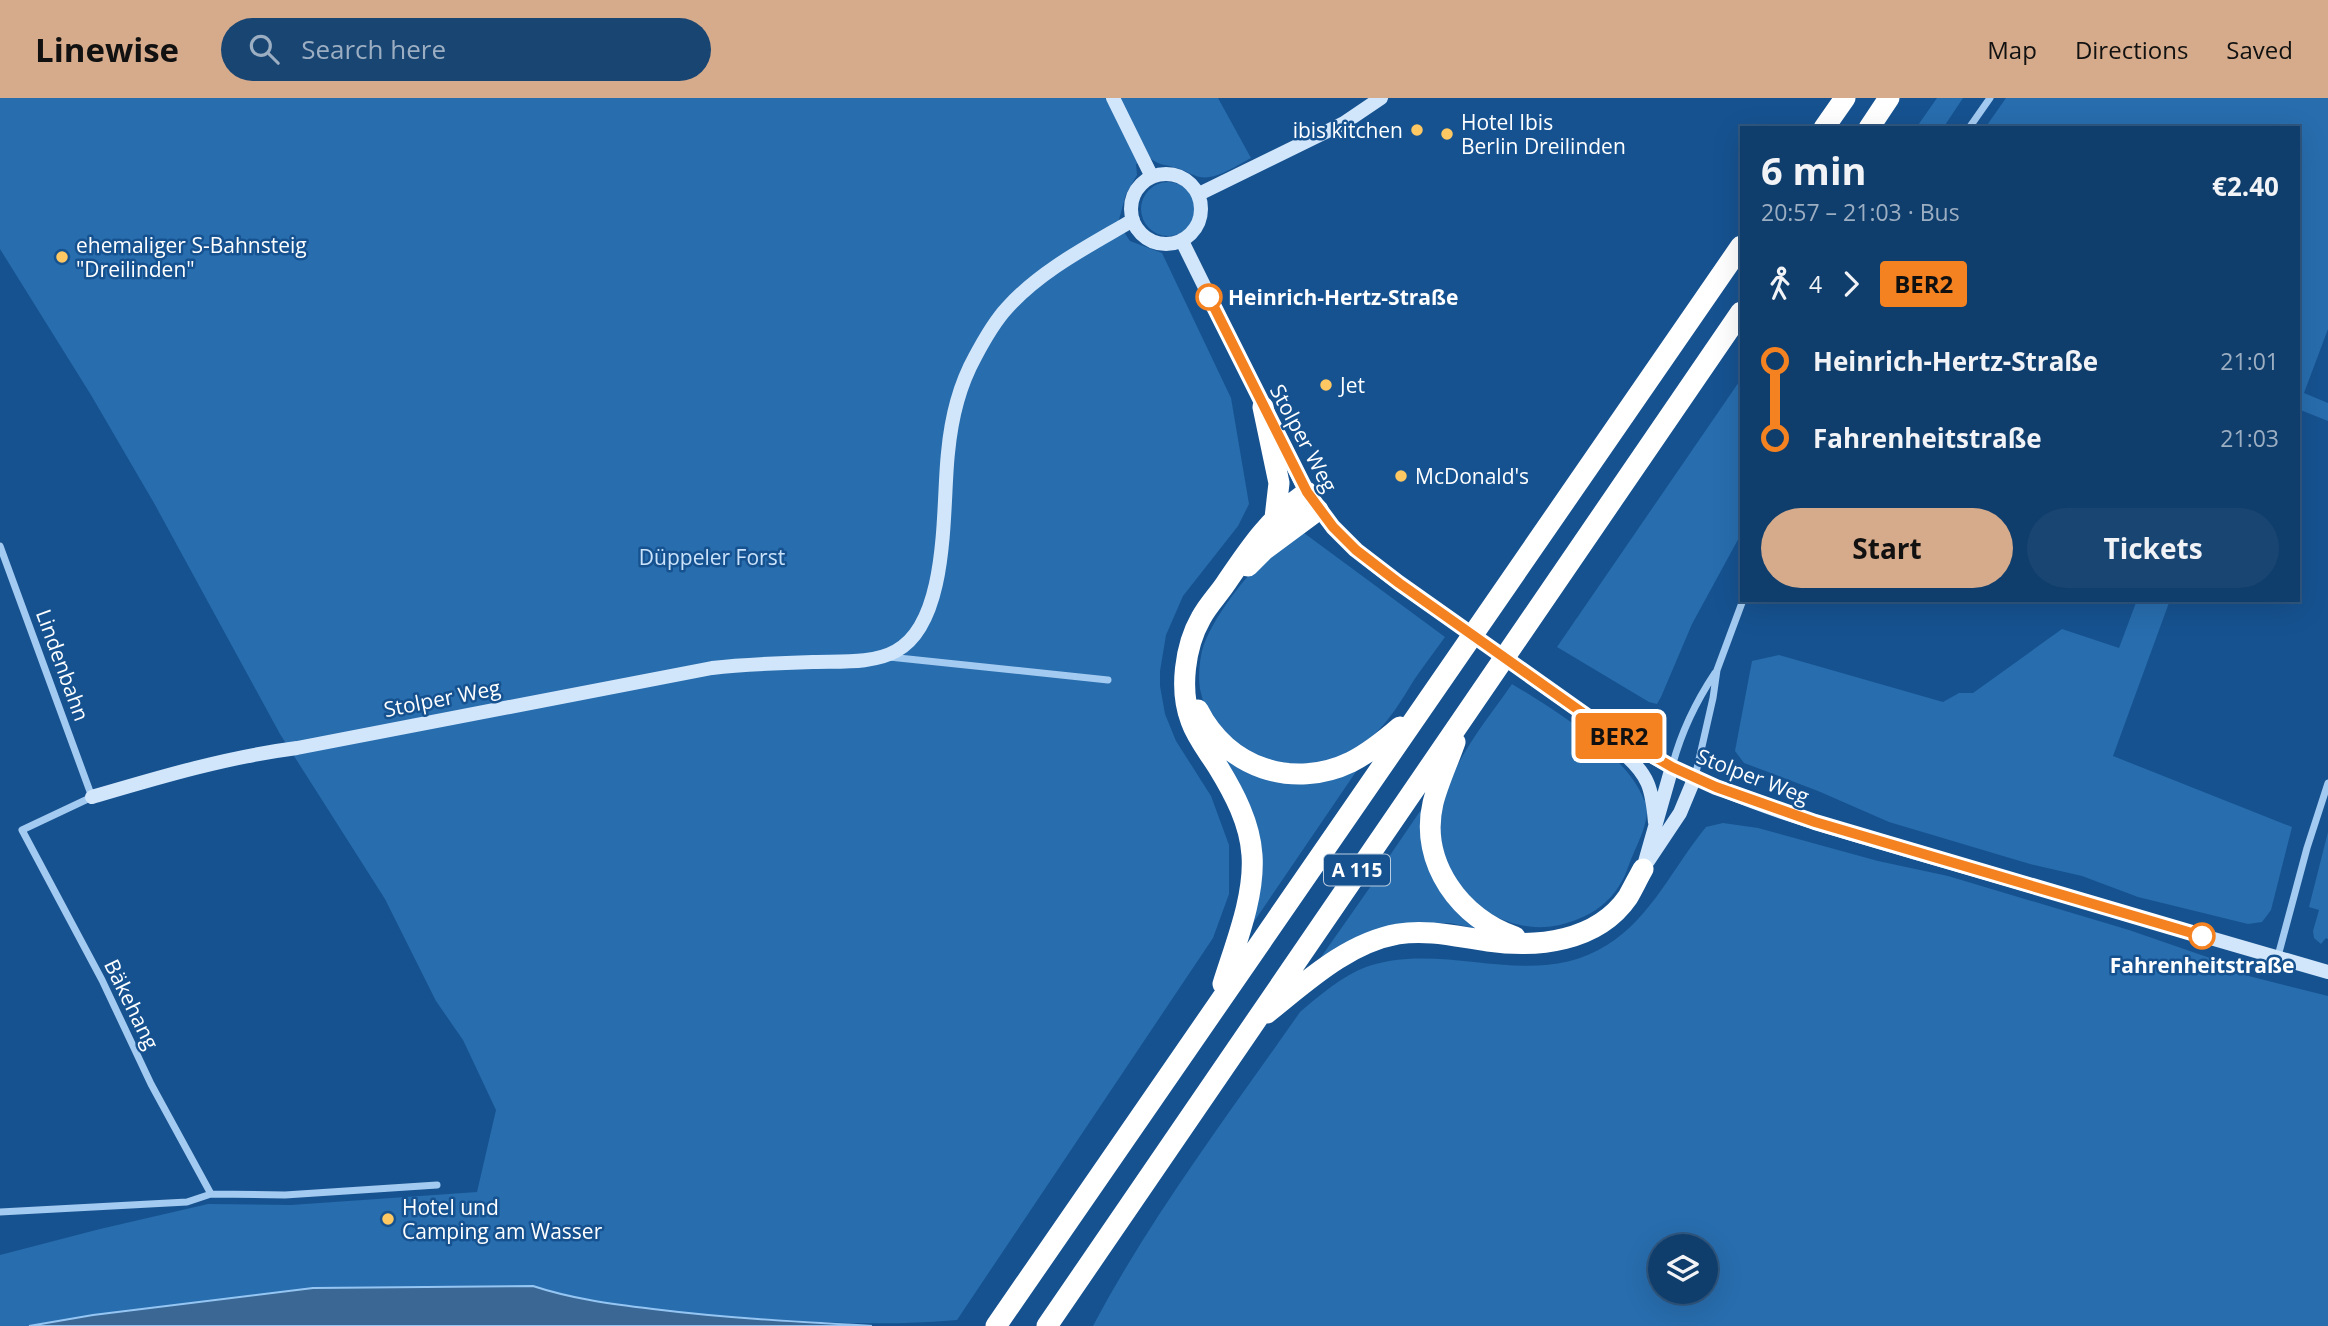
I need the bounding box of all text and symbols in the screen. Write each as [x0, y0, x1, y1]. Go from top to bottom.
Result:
search box [221, 18, 711, 81]
text: Linewise [35, 27, 179, 72]
icon: search [245, 30, 283, 68]
text: Search here [301, 31, 446, 67]
text: Map [1987, 33, 2037, 66]
text: Directions [2075, 33, 2188, 66]
text: Saved [2226, 33, 2293, 66]
place label: Hotel Ibis Berlin Dreilinden [1461, 108, 1626, 160]
place label: ibis kitchen [1293, 116, 1403, 144]
marker: ibis kitchen [1409, 122, 1425, 138]
marker: Hotel Ibis Berlin Dreilinden [1439, 126, 1455, 142]
text: 6 min [1761, 144, 1866, 196]
text: €2.40 [2212, 168, 2279, 204]
text: 20:57 – 21:03 · Bus [1761, 196, 1960, 228]
place label: ehemaliger S-Bahnsteig "Dreilinden" [76, 231, 307, 283]
marker: ehemaliger S-Bahnsteig "Dreilinden" [54, 249, 70, 265]
icon: walk [1761, 265, 1799, 303]
icon: forward [1832, 265, 1870, 303]
text: BER2 [1894, 267, 1953, 300]
text: 4 [1809, 268, 1822, 300]
place label: Heinrich-Hertz-Straße [1228, 283, 1458, 311]
marker: Heinrich-Hertz-Straße [1196, 284, 1222, 310]
text: Heinrich-Hertz-Straße [1813, 343, 2098, 379]
text: 21:01 [2220, 345, 2279, 377]
place label: Jet [1338, 371, 1365, 399]
marker: Jet [1318, 377, 1334, 393]
street label: Stolper Weg [1264, 379, 1344, 497]
text: Fahrenheitstraße [1813, 420, 2042, 456]
text: 21:03 [2220, 422, 2279, 454]
place label: McDonald's [1415, 462, 1529, 490]
marker: McDonald's [1393, 468, 1409, 484]
button: Start [1761, 508, 2013, 588]
button: Tickets [2027, 508, 2279, 588]
park label: Düppeler Forst [639, 543, 785, 571]
street label: Lindenbahn [30, 605, 96, 725]
street label: Stolper Weg [381, 673, 503, 723]
line badge: BER2 [1570, 713, 1668, 759]
text: BER2 [1589, 719, 1649, 752]
street label: Stolper Weg [1693, 742, 1813, 810]
road number: A 115 [1324, 855, 1390, 886]
marker: Fahrenheitstraße [2189, 923, 2215, 949]
place label: Fahrenheitstraße [2110, 951, 2294, 979]
street label: Bäkehang [98, 954, 166, 1054]
place label: Hotel und Camping am Wasser [402, 1193, 603, 1245]
marker: Hotel und Camping am Wasser [380, 1211, 396, 1227]
map controls [1648, 1234, 1718, 1304]
button: layers [1648, 1234, 1718, 1304]

